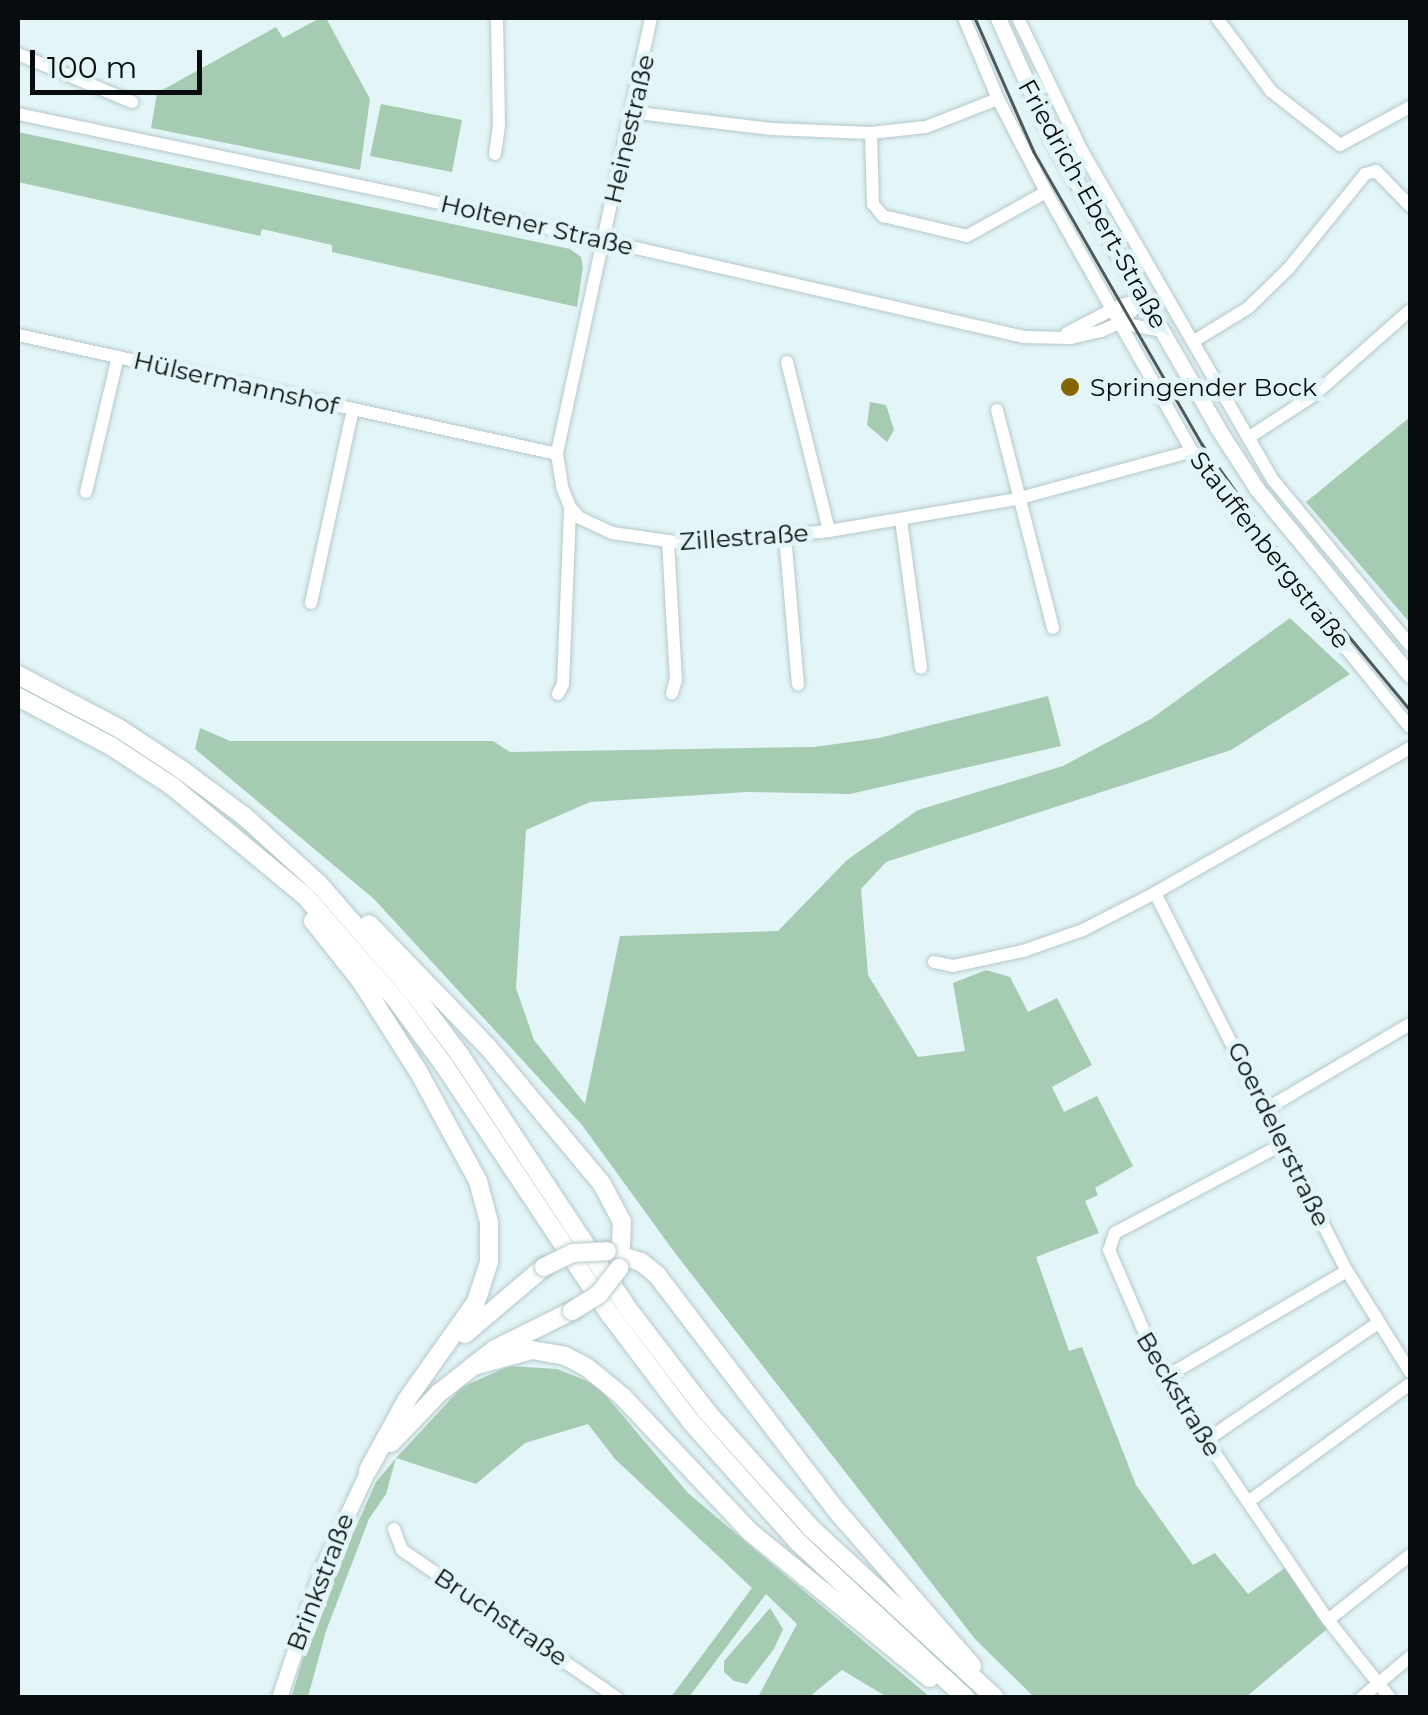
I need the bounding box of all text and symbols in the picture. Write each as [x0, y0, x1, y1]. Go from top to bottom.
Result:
scale bar [35, 30, 208, 92]
text: 100 m [47, 49, 137, 86]
street label: Heinestraße [597, 52, 661, 206]
street label: Friedrich-Ebert-Straße [1012, 74, 1174, 334]
street label: Holtener Straße [438, 188, 636, 262]
street label: Hülsermannshof [131, 345, 341, 421]
place label: Springender Bock [1090, 372, 1317, 402]
marker: Springender Bock [1059, 376, 1081, 398]
street label: Stauffenbergstraße [1184, 445, 1356, 655]
street label: Zillestraße [678, 518, 810, 556]
street label: Goerdelerstraße [1221, 1037, 1337, 1231]
street label: Beckstraße [1130, 1326, 1228, 1462]
street label: Brinkstraße [280, 1509, 360, 1655]
street label: Bruchstraße [429, 1561, 573, 1673]

